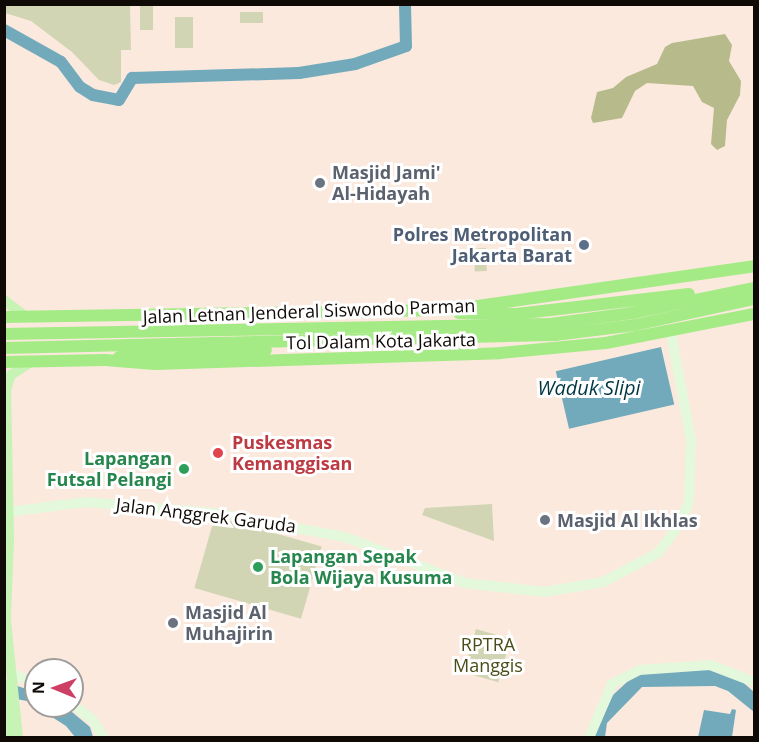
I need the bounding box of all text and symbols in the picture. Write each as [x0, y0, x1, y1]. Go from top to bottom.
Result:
place label: Masjid Jami' Al-Hidayah [332, 162, 441, 204]
marker: Masjid Jami' Al-Hidayah [313, 176, 327, 190]
place label: Polres Metropolitan Jakarta Barat [393, 224, 572, 266]
marker: Polres Metropolitan Jakarta Barat [577, 238, 591, 252]
street label: Jalan Letnan Jenderal Siswondo Parman [142, 294, 476, 328]
street label: Tol Dalam Kota Jakarta [286, 329, 476, 353]
water label: Waduk Slipi [537, 375, 641, 399]
place label: Puskesmas Kemanggisan [232, 432, 352, 474]
marker: Puskesmas Kemanggisan [209, 444, 227, 462]
place label: Lapangan Futsal Pelangi [47, 448, 172, 490]
marker: Lapangan Futsal Pelangi [177, 462, 191, 476]
street label: Jalan Anggrek Garuda [115, 493, 297, 537]
place label: Masjid Al Ikhlas [557, 509, 698, 531]
marker: Masjid Al Ikhlas [538, 513, 552, 527]
place label: Lapangan Sepak Bola Wijaya Kusuma [270, 546, 452, 588]
marker: Lapangan Sepak Bola Wijaya Kusuma [251, 560, 265, 574]
place label: Masjid Al Muhajirin [185, 602, 273, 644]
marker: Masjid Al Muhajirin [166, 616, 180, 630]
park label: RPTRA Manggis [453, 634, 523, 676]
north arrow [24, 658, 84, 718]
text: N [27, 681, 49, 694]

